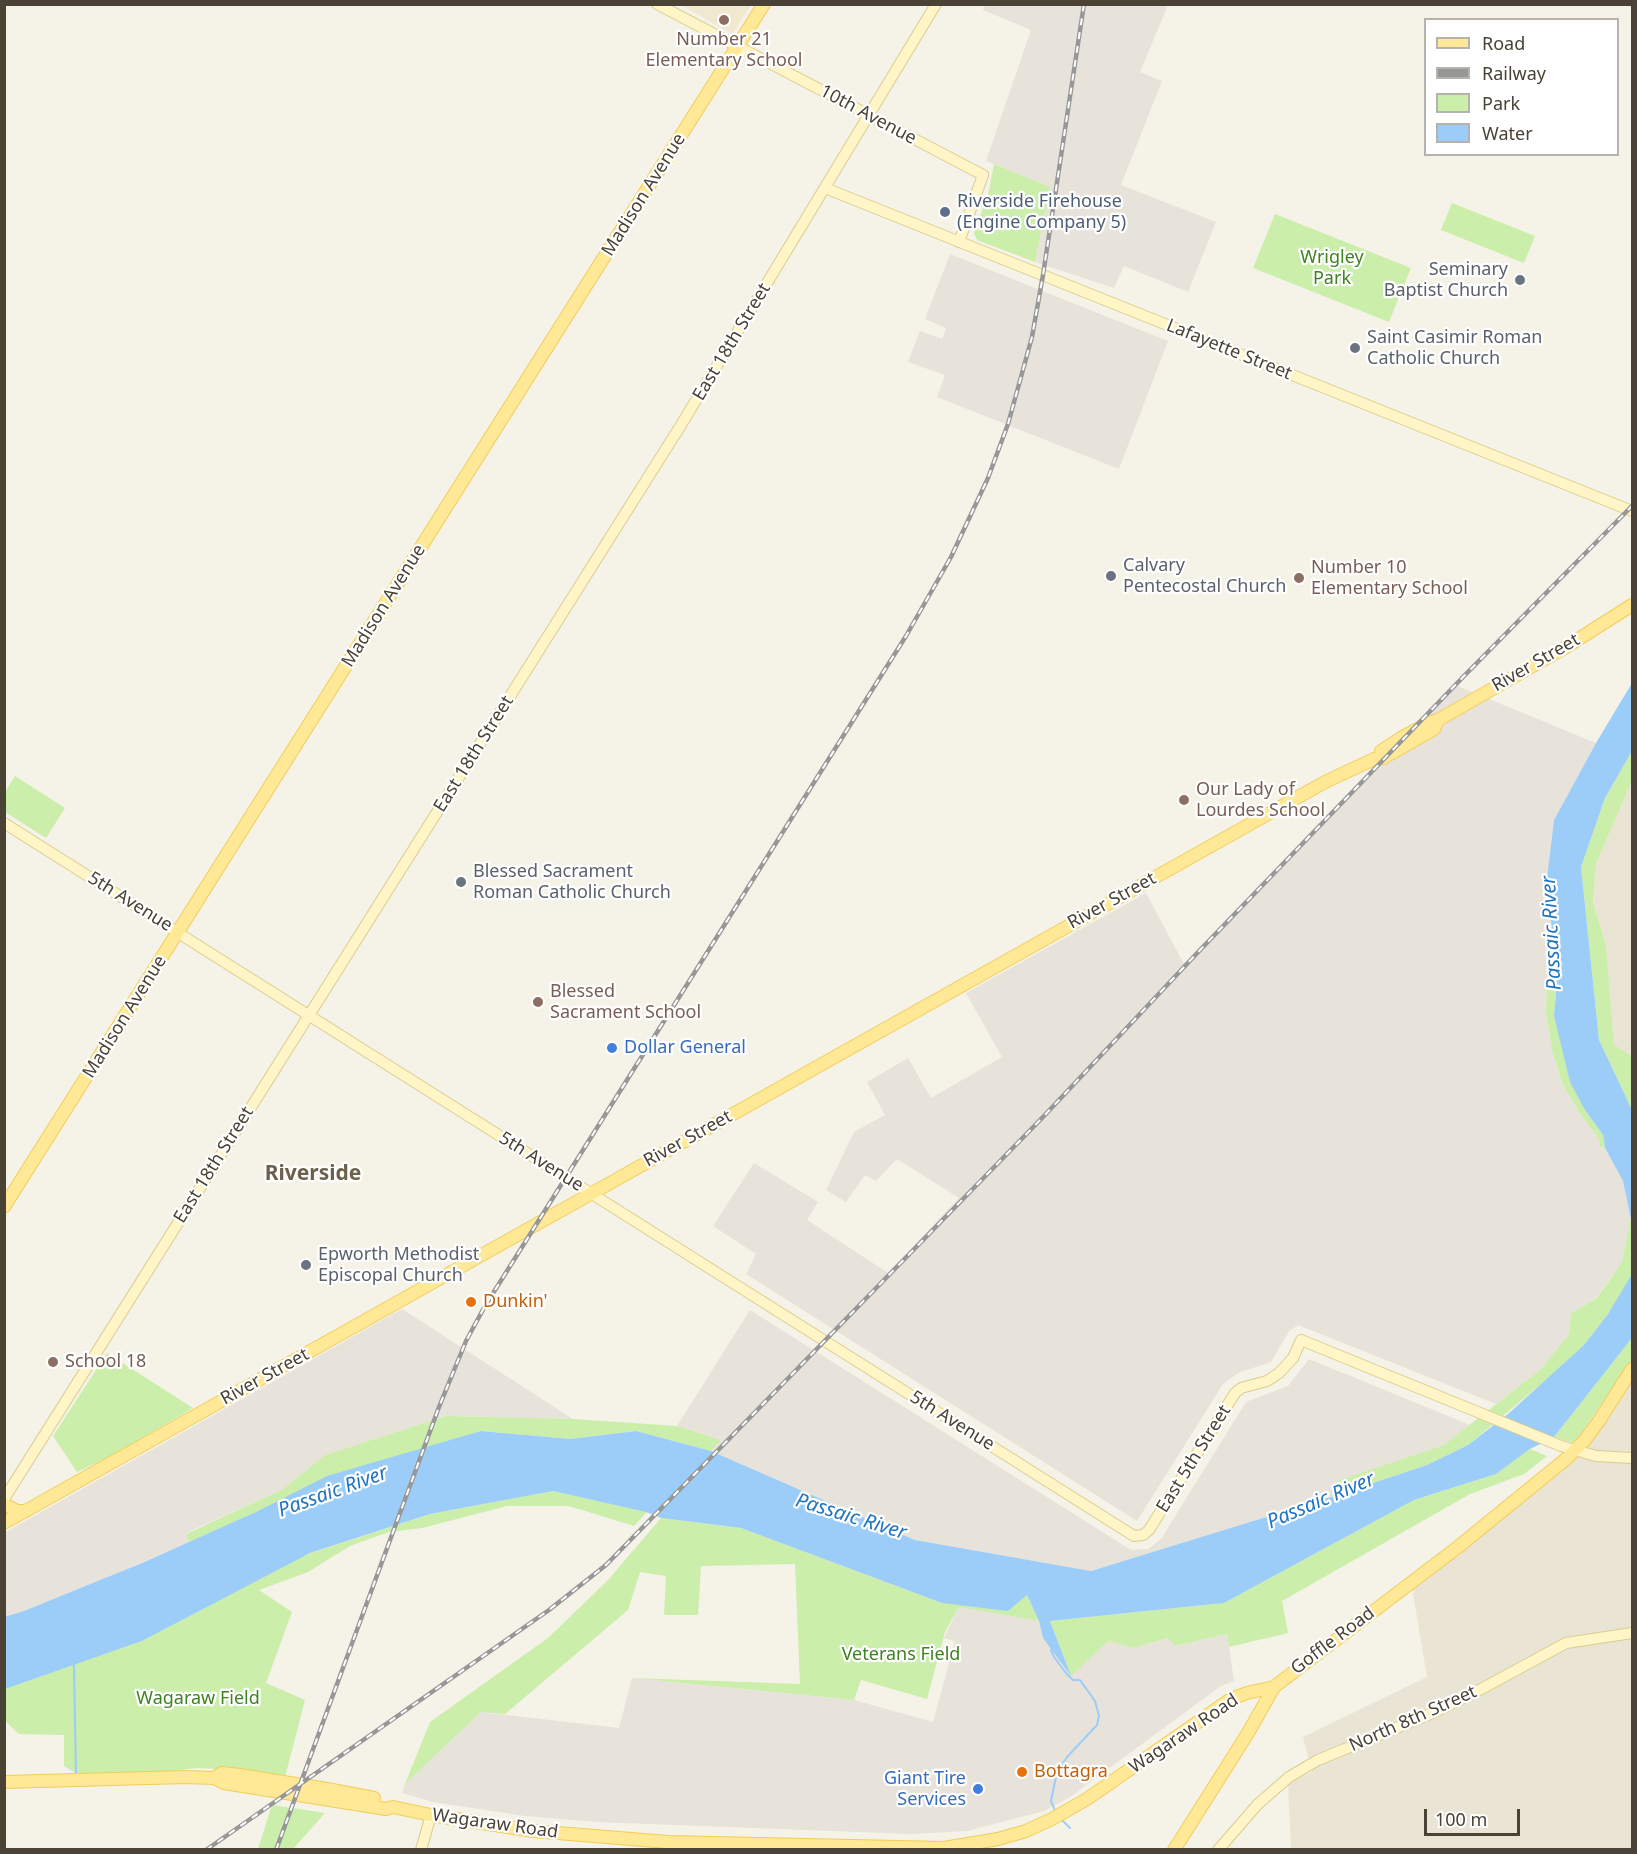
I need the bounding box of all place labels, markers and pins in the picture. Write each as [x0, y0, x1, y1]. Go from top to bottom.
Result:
marker: Number 21 Elementary School [717, 13, 731, 27]
place label: Number 21 Elementary School [646, 29, 802, 72]
place label: Riverside Firehouse (Engine Company 5) [957, 191, 1126, 234]
marker: Riverside Firehouse (Engine Company 5) [938, 205, 952, 219]
place label: Seminary Baptist Church [1384, 259, 1508, 302]
marker: Seminary Baptist Church [1513, 273, 1527, 287]
place label: Saint Casimir Roman Catholic Church [1367, 327, 1542, 370]
marker: Saint Casimir Roman Catholic Church [1348, 341, 1362, 355]
place label: Calvary Pentecostal Church [1123, 555, 1286, 598]
place label: Number 10 Elementary School [1311, 557, 1468, 600]
marker: Calvary Pentecostal Church [1104, 569, 1118, 583]
marker: Number 10 Elementary School [1292, 571, 1306, 585]
place label: Our Lady of Lourdes School [1196, 779, 1325, 822]
marker: Our Lady of Lourdes School [1177, 793, 1191, 807]
place label: Blessed Sacrament Roman Catholic Church [473, 861, 671, 904]
marker: Blessed Sacrament Roman Catholic Church [454, 875, 468, 889]
place label: Blessed Sacrament School [550, 981, 701, 1024]
marker: Blessed Sacrament School [531, 995, 545, 1009]
place label: Dollar General [624, 1037, 746, 1059]
marker: Dollar General [605, 1041, 619, 1055]
place label: Epworth Methodist Episcopal Church [318, 1244, 479, 1286]
marker: Epworth Methodist Episcopal Church [299, 1258, 313, 1272]
place label: Dunkin' [483, 1291, 548, 1313]
marker: Dunkin' [464, 1295, 478, 1309]
place label: School 18 [65, 1351, 146, 1373]
marker: School 18 [46, 1355, 60, 1369]
place label: Bottagra [1034, 1761, 1108, 1783]
marker: Bottagra [1015, 1765, 1029, 1779]
place label: Giant Tire Services [884, 1768, 966, 1810]
marker: Giant Tire Services [971, 1782, 985, 1796]

